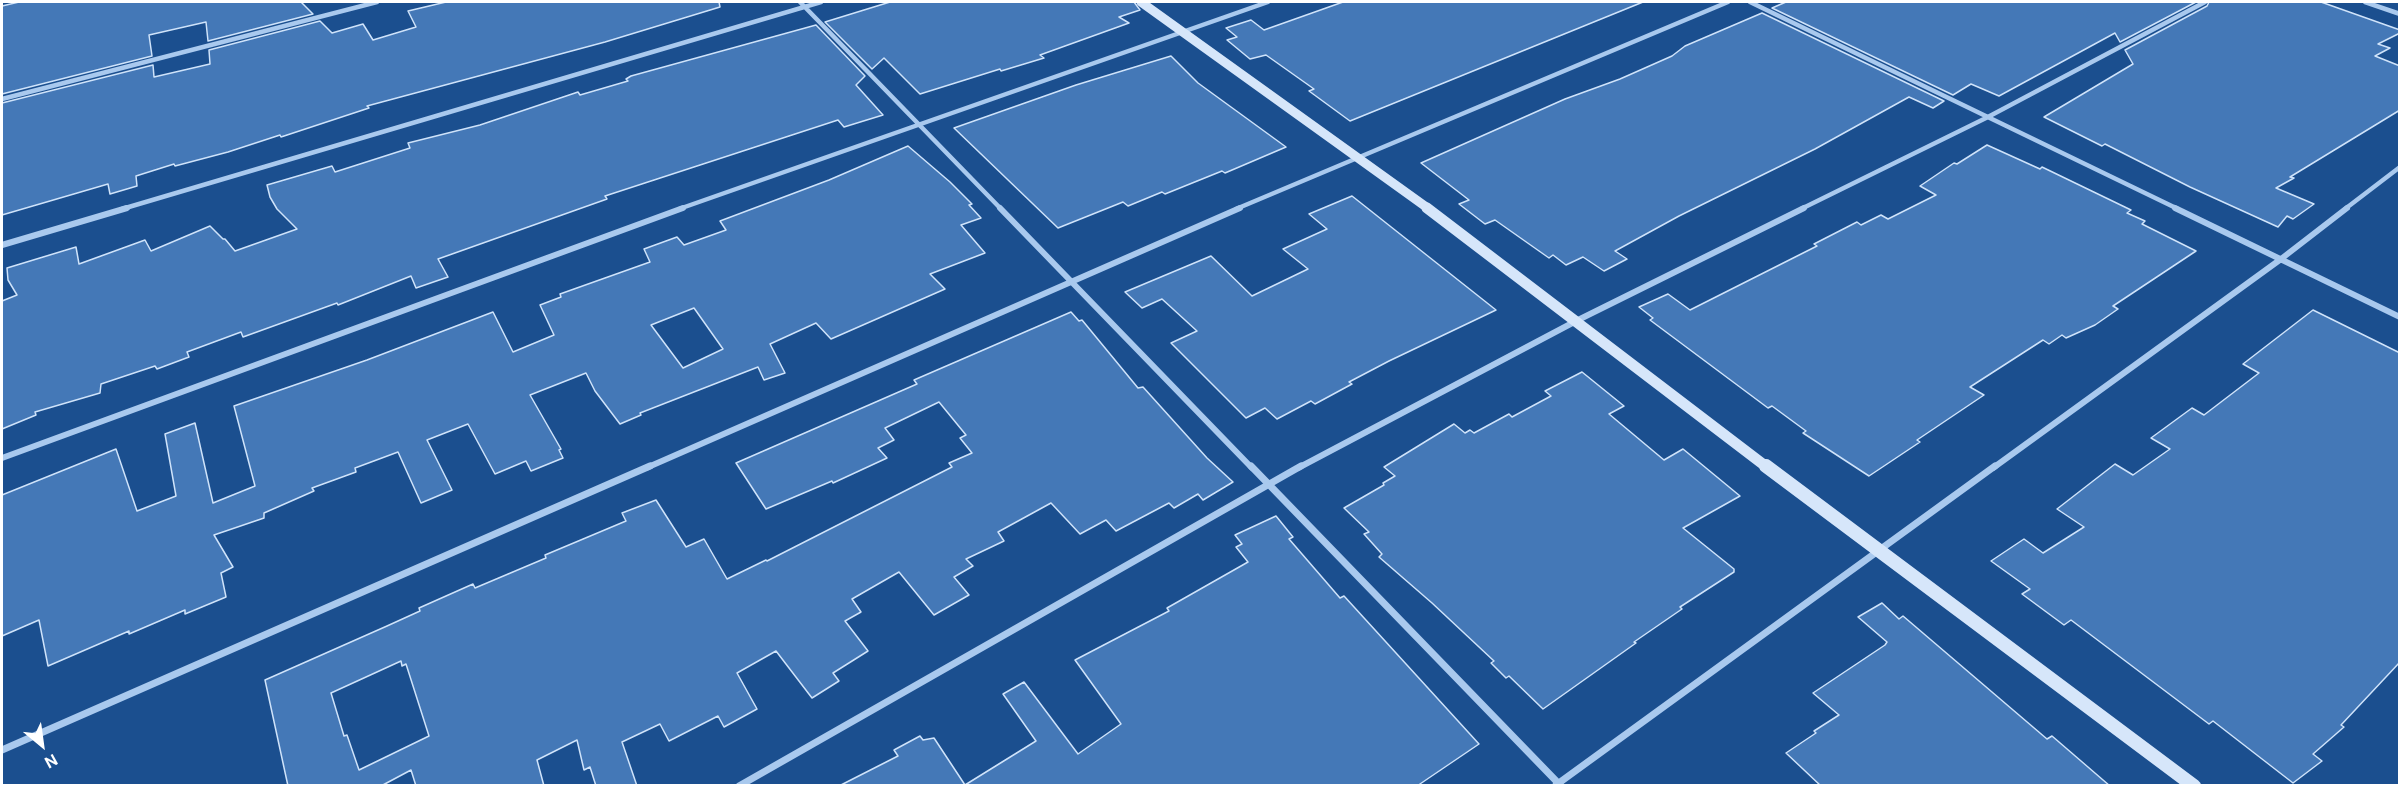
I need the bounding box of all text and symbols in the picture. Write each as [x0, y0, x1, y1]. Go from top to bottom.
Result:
north arrow [12, 715, 72, 775]
text: N [41, 749, 61, 773]

